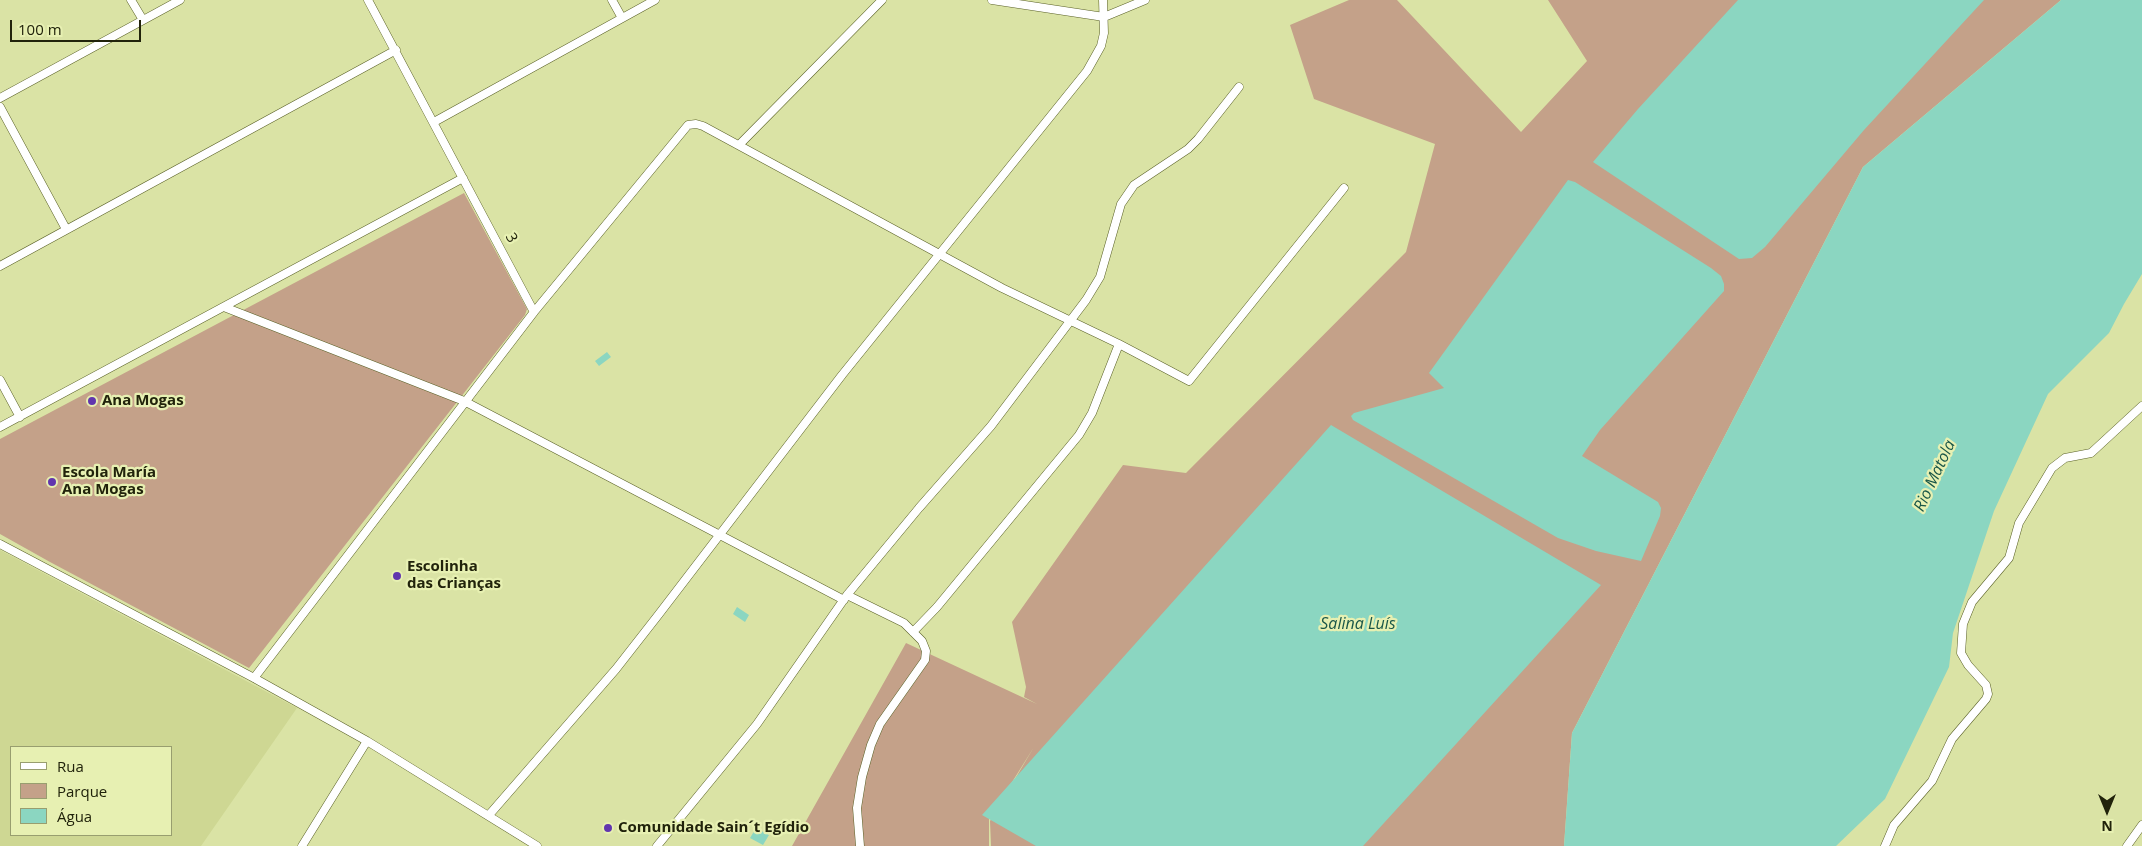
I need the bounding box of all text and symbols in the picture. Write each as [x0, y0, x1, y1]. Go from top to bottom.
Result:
scale bar [12, 10, 144, 42]
text: 100 m [18, 19, 62, 39]
street label: 3 [501, 230, 521, 246]
place label: Ana Mogas [102, 392, 184, 410]
marker: Ana Mogas [86, 395, 98, 407]
water label: Rio Matola [1910, 437, 1960, 515]
place label: Escola María Ana Mogas [62, 464, 156, 499]
marker: Escola María Ana Mogas [46, 476, 58, 488]
place label: Escolinha das Crianças [407, 558, 501, 593]
marker: Escolinha das Crianças [391, 570, 403, 582]
water label: Salina Luís [1320, 614, 1396, 634]
legend [10, 746, 172, 836]
text: Rua [57, 756, 84, 776]
text: Parque [57, 781, 107, 801]
north arrow [2082, 786, 2132, 836]
text: Água [57, 806, 92, 826]
text: N [2101, 817, 2113, 836]
place label: Comunidade Sain´t Egídio [618, 819, 809, 837]
marker: Comunidade Sain´t Egídio [602, 822, 614, 834]

